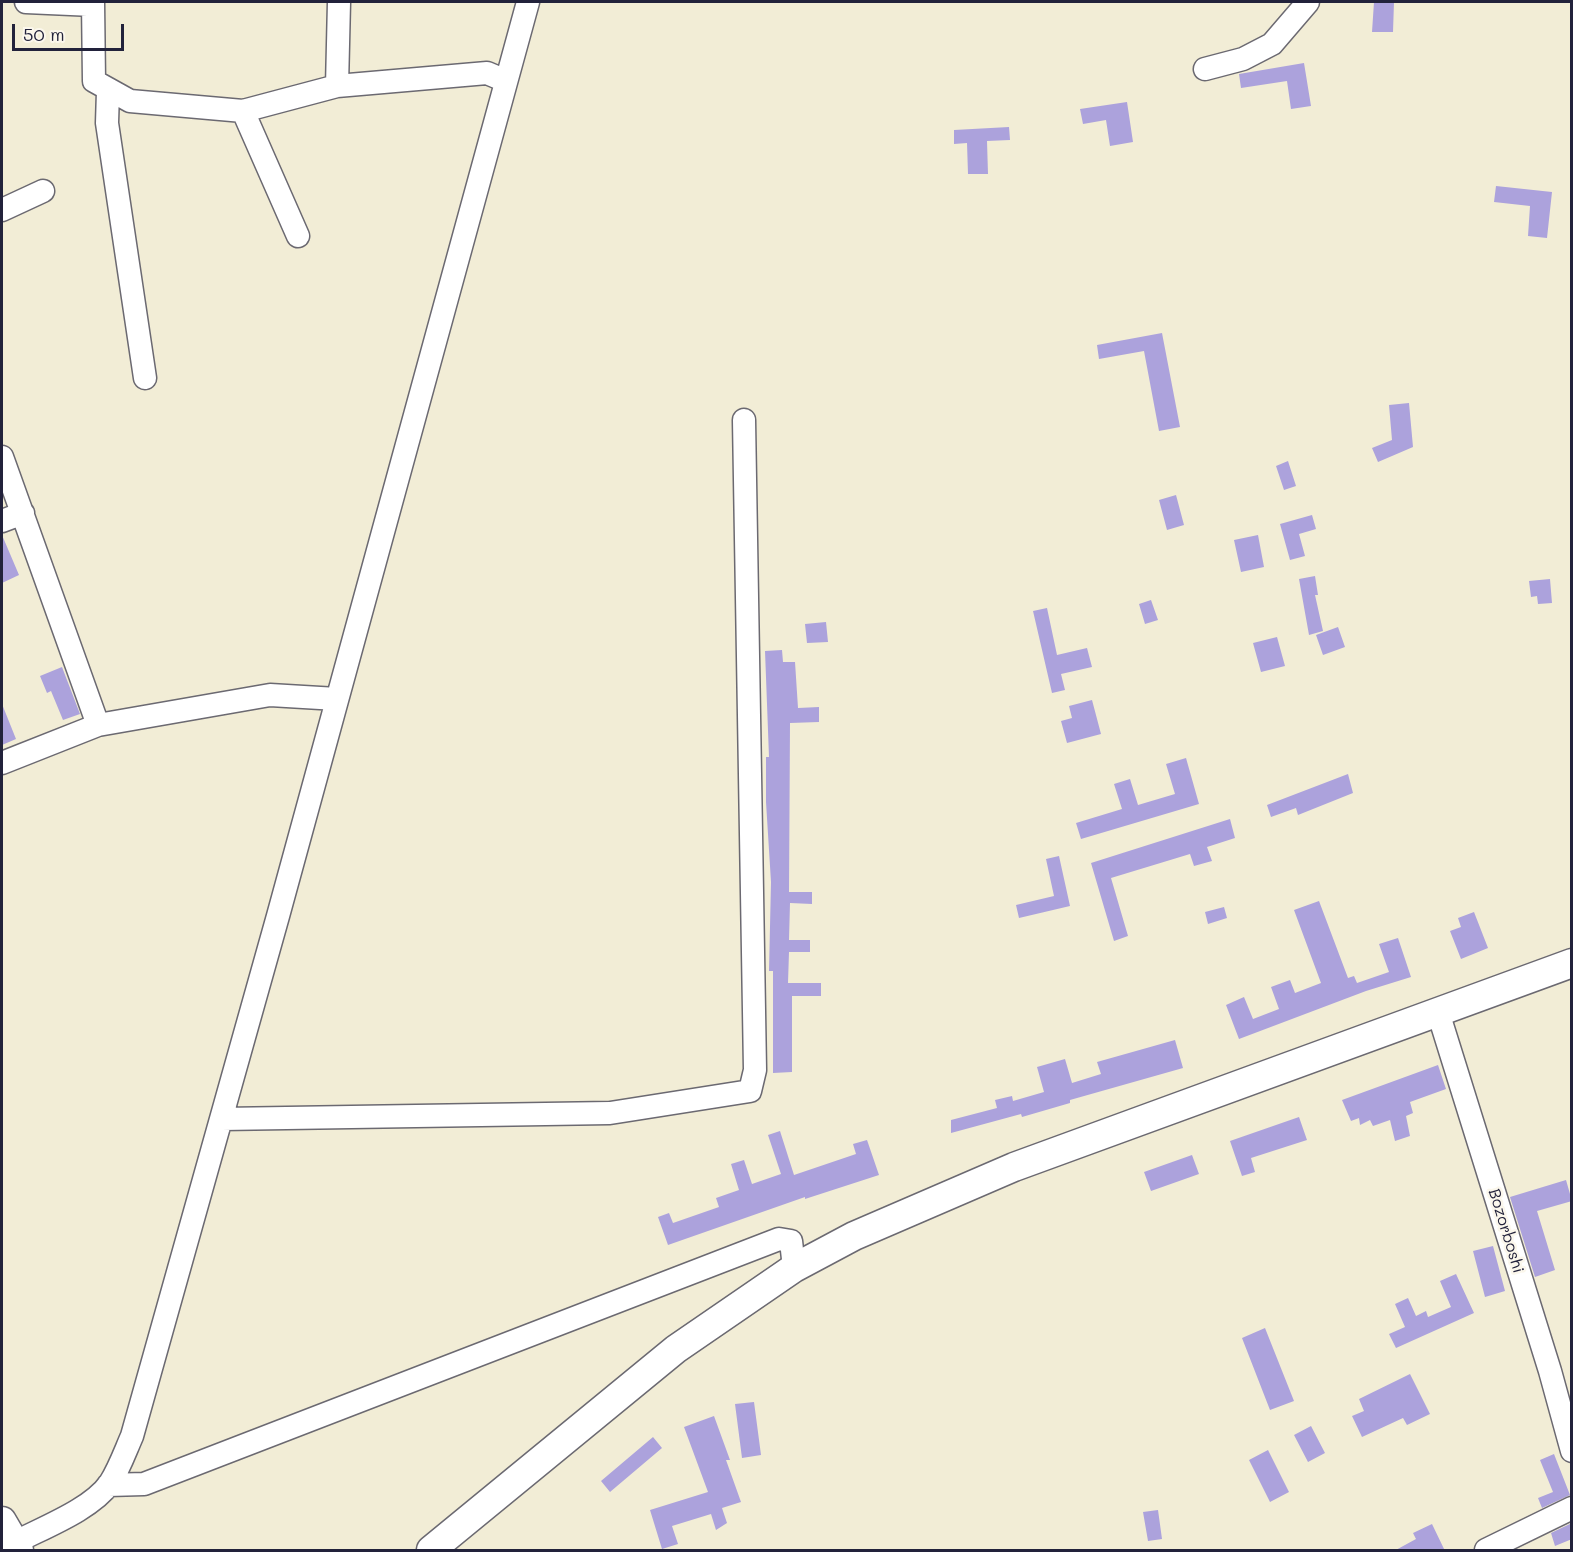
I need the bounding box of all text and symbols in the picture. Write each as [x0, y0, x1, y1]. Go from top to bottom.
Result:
scale bar [15, 12, 128, 50]
text: 50 m [23, 22, 65, 46]
street label: Bozorboshi [1484, 1186, 1528, 1276]

